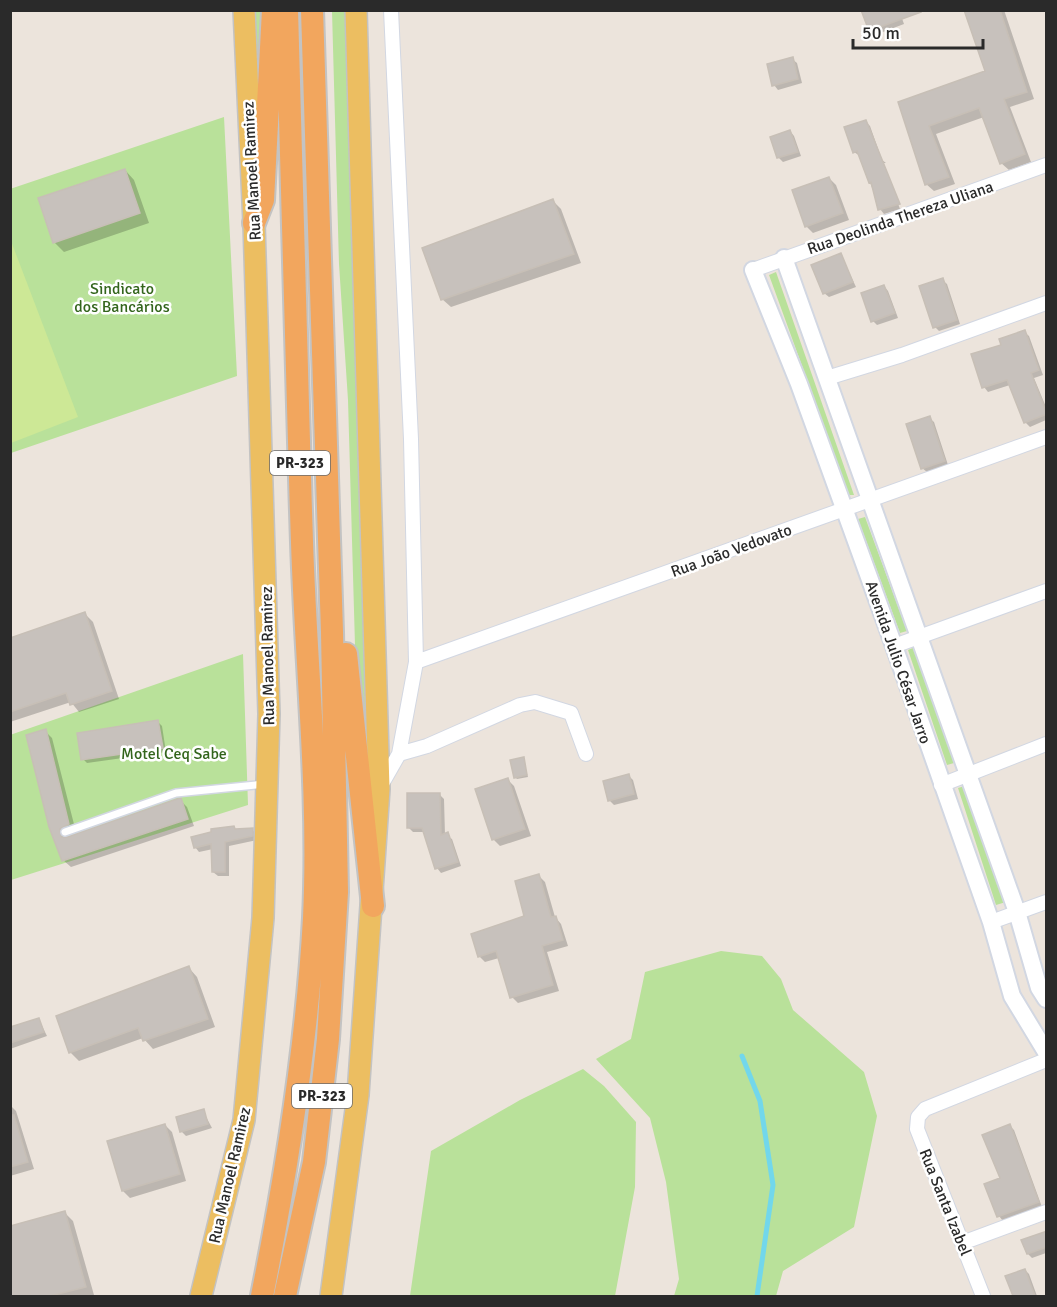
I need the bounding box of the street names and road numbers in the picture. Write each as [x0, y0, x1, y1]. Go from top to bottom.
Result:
street label: Rua Manoel Ramirez [238, 101, 266, 241]
street label: Rua Deolinda Thereza Uliana [805, 177, 996, 259]
road number: PR-323 [270, 451, 330, 475]
street label: Rua João Vedovato [668, 520, 794, 582]
street label: Avenida Julio César Jarro [861, 578, 935, 747]
street label: Rua Manoel Ramirez [257, 586, 279, 726]
road number: PR-323 [292, 1084, 352, 1108]
street label: Rua Manoel Ramirez [205, 1105, 255, 1245]
street label: Rua Santa Izabel [915, 1146, 976, 1259]

